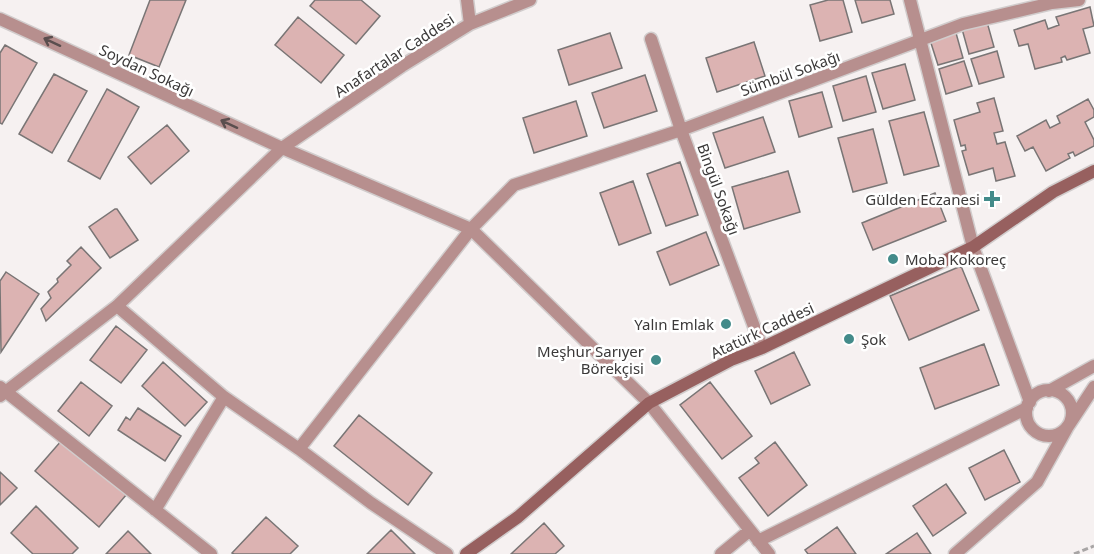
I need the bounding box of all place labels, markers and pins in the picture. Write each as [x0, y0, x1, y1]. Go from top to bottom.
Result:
place label: Gülden Eczanesi [865, 189, 980, 209]
marker: Gülden Eczanesi [985, 192, 999, 206]
place label: Moba Kokoreç [905, 249, 1006, 269]
marker: Moba Kokoreç [886, 252, 900, 266]
place label: Yalın Emlak [634, 314, 714, 334]
marker: Yalın Emlak [719, 317, 733, 331]
place label: Şok [861, 329, 886, 349]
marker: Şok [842, 332, 856, 346]
place label: Meşhur Sarıyer Börekçisi [537, 341, 644, 378]
marker: Meşhur Sarıyer Börekçisi [649, 353, 663, 367]

